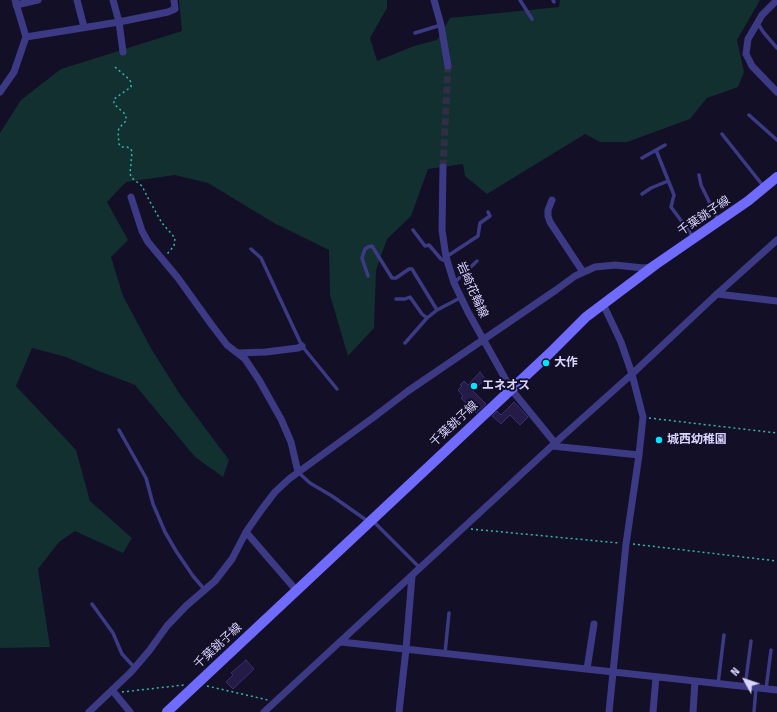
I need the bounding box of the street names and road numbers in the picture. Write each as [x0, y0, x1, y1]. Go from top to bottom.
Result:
street label: 千葉銚子線 [675, 193, 733, 239]
street label: 岩崎花輪線 [453, 260, 491, 320]
street label: 千葉銚子線 [427, 398, 481, 450]
street label: 千葉銚子線 [191, 620, 245, 672]

